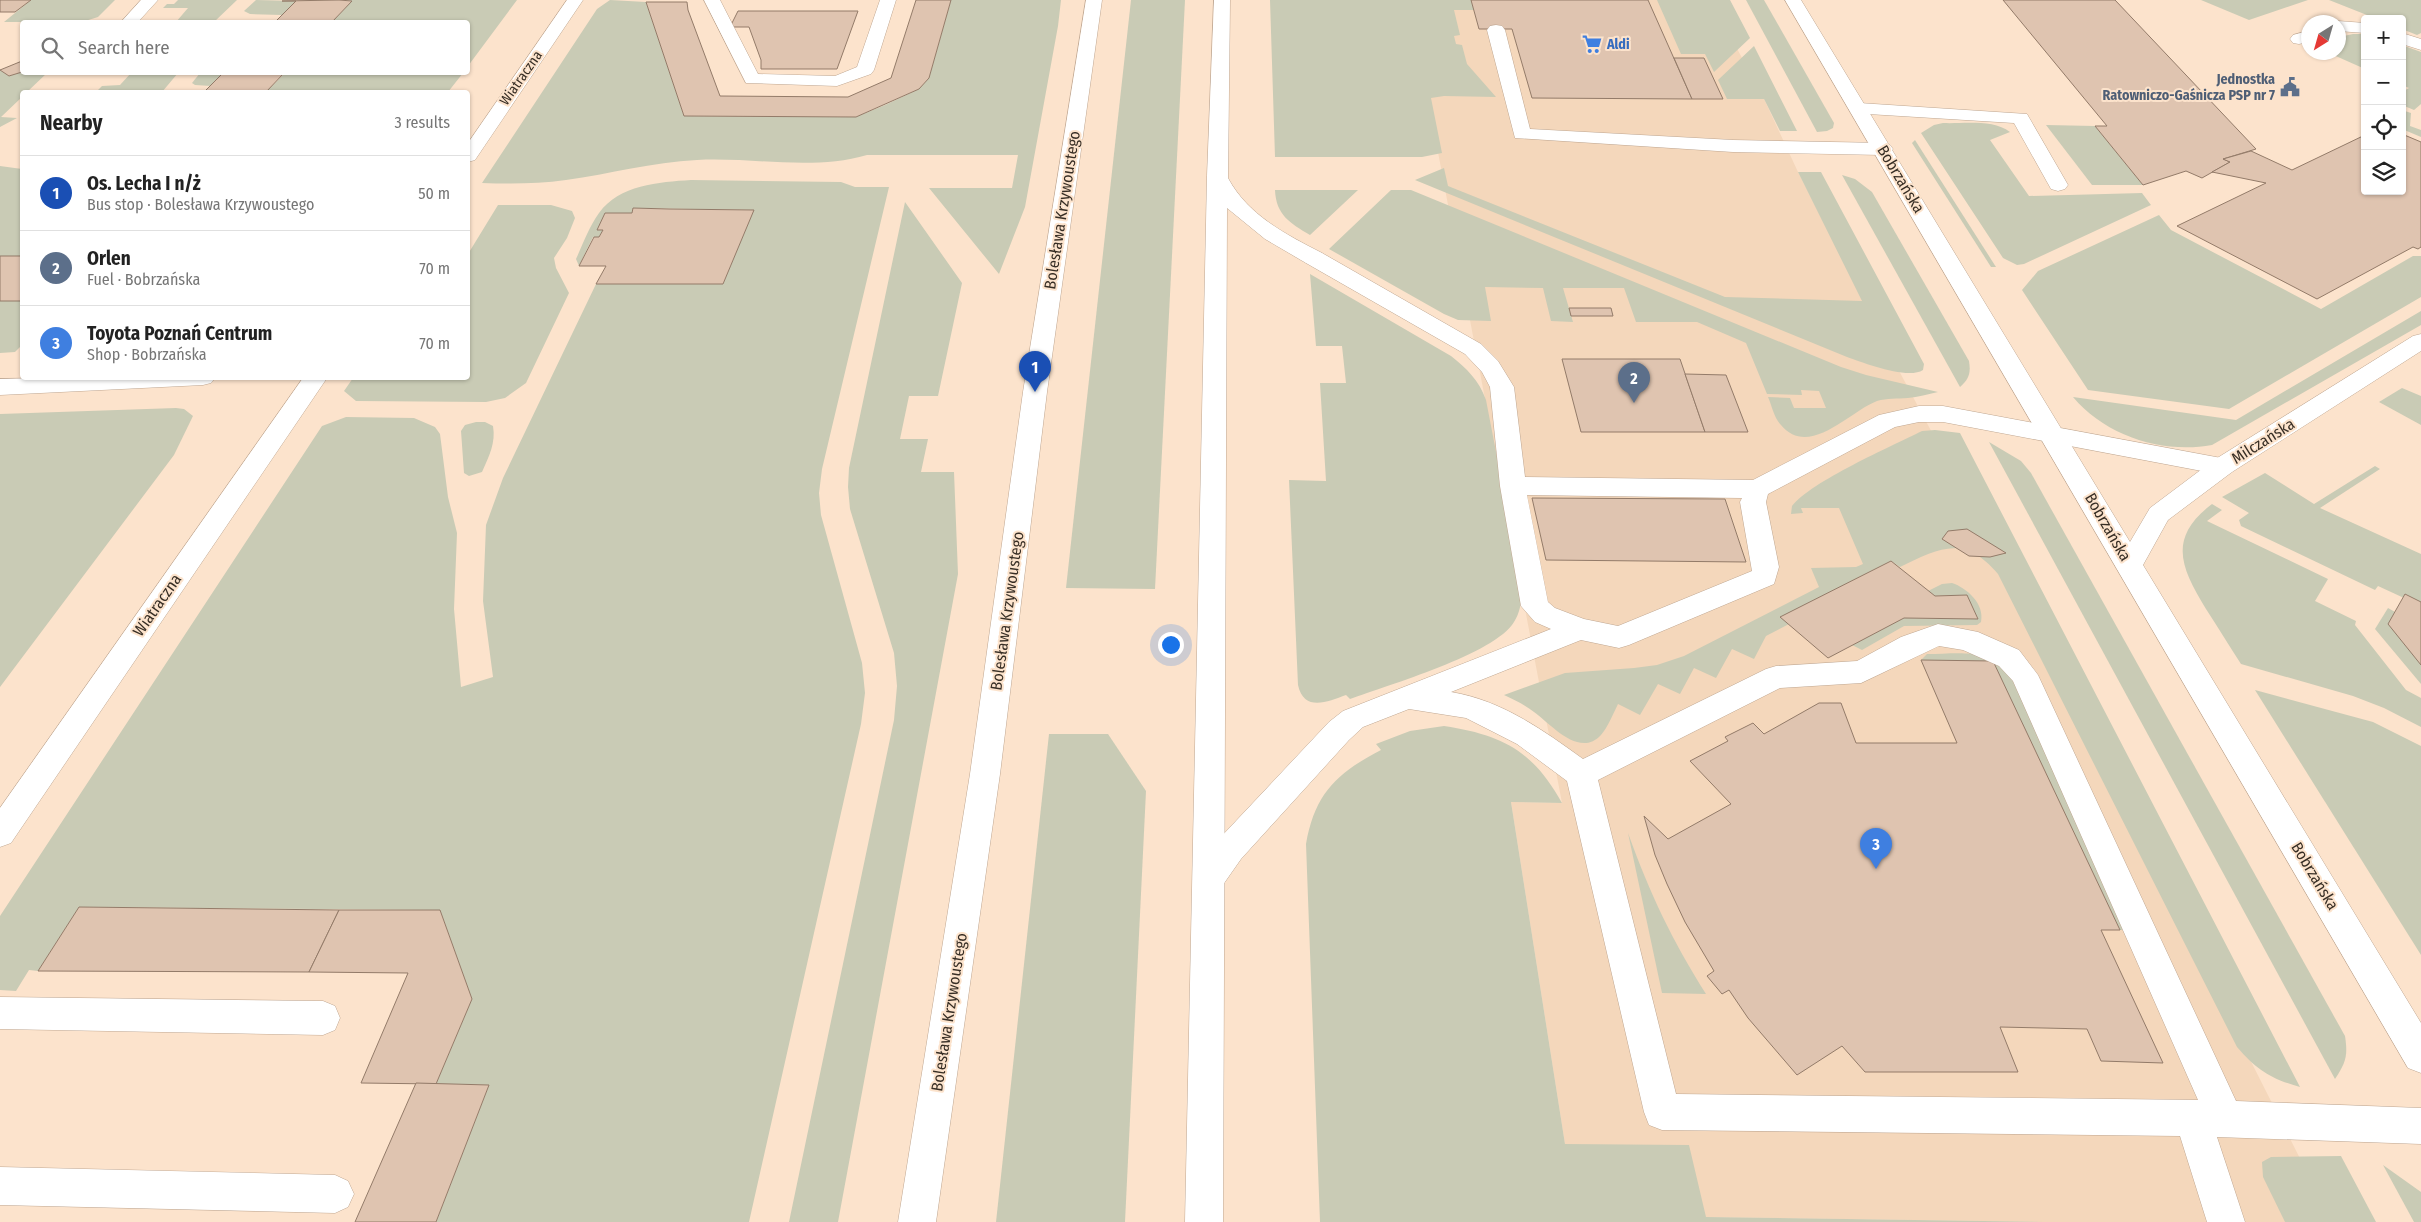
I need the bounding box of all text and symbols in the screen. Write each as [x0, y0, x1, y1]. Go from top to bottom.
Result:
north arrow [2301, 15, 2346, 60]
map controls [2361, 15, 2406, 195]
button: + [2361, 15, 2406, 60]
search box [20, 20, 470, 75]
supermarket icon: Aldi [1581, 33, 1603, 55]
icon: search [38, 34, 66, 62]
text: Search here [78, 36, 170, 59]
place label: Aldi [1606, 36, 1630, 53]
street label: Wiatraczna [496, 47, 546, 108]
button: − [2361, 60, 2406, 105]
place label: Jednostka Ratowniczo-Gaśnicza PSP nr 7 [2103, 71, 2275, 104]
public building icon: Jednostka Ratowniczo-Gaśnicza PSP nr 7 [2279, 76, 2301, 98]
button: locate [2361, 105, 2406, 150]
text: Nearby [40, 110, 102, 136]
text: 3 results [394, 113, 450, 132]
street label: Bolesława Krzywoustego [1040, 129, 1084, 291]
street label: Bobrzańska [1873, 142, 1929, 216]
button: layers [2361, 150, 2406, 195]
text: Os. Lecha I n/ż [87, 172, 201, 195]
text: 1 [53, 184, 59, 203]
text: 50 m [418, 184, 450, 203]
text: Bus stop · Bolesława Krzywoustego [87, 195, 314, 214]
text: Orlen [87, 247, 131, 270]
text: 2 [52, 259, 60, 278]
text: 70 m [419, 259, 450, 278]
text: Fuel · Bobrzańska [87, 270, 200, 289]
text: Toyota Poznań Centrum [87, 322, 272, 345]
text: 3 [52, 334, 60, 353]
text: 70 m [419, 334, 450, 353]
text: Shop · Bobrzańska [87, 345, 207, 364]
pin: 1 [1019, 351, 1051, 392]
pin: 2 [1618, 362, 1650, 403]
street label: Milczańska [2228, 414, 2298, 468]
street label: Bobrzańska [2081, 490, 2135, 565]
street label: Bolesława Krzywoustego [986, 530, 1028, 692]
street label: Wiatraczna [129, 570, 185, 640]
your location [1158, 632, 1184, 658]
pin: 3 [1860, 828, 1892, 869]
street label: Bobrzańska [2287, 839, 2343, 913]
street label: Bolesława Krzywoustego [927, 931, 971, 1093]

